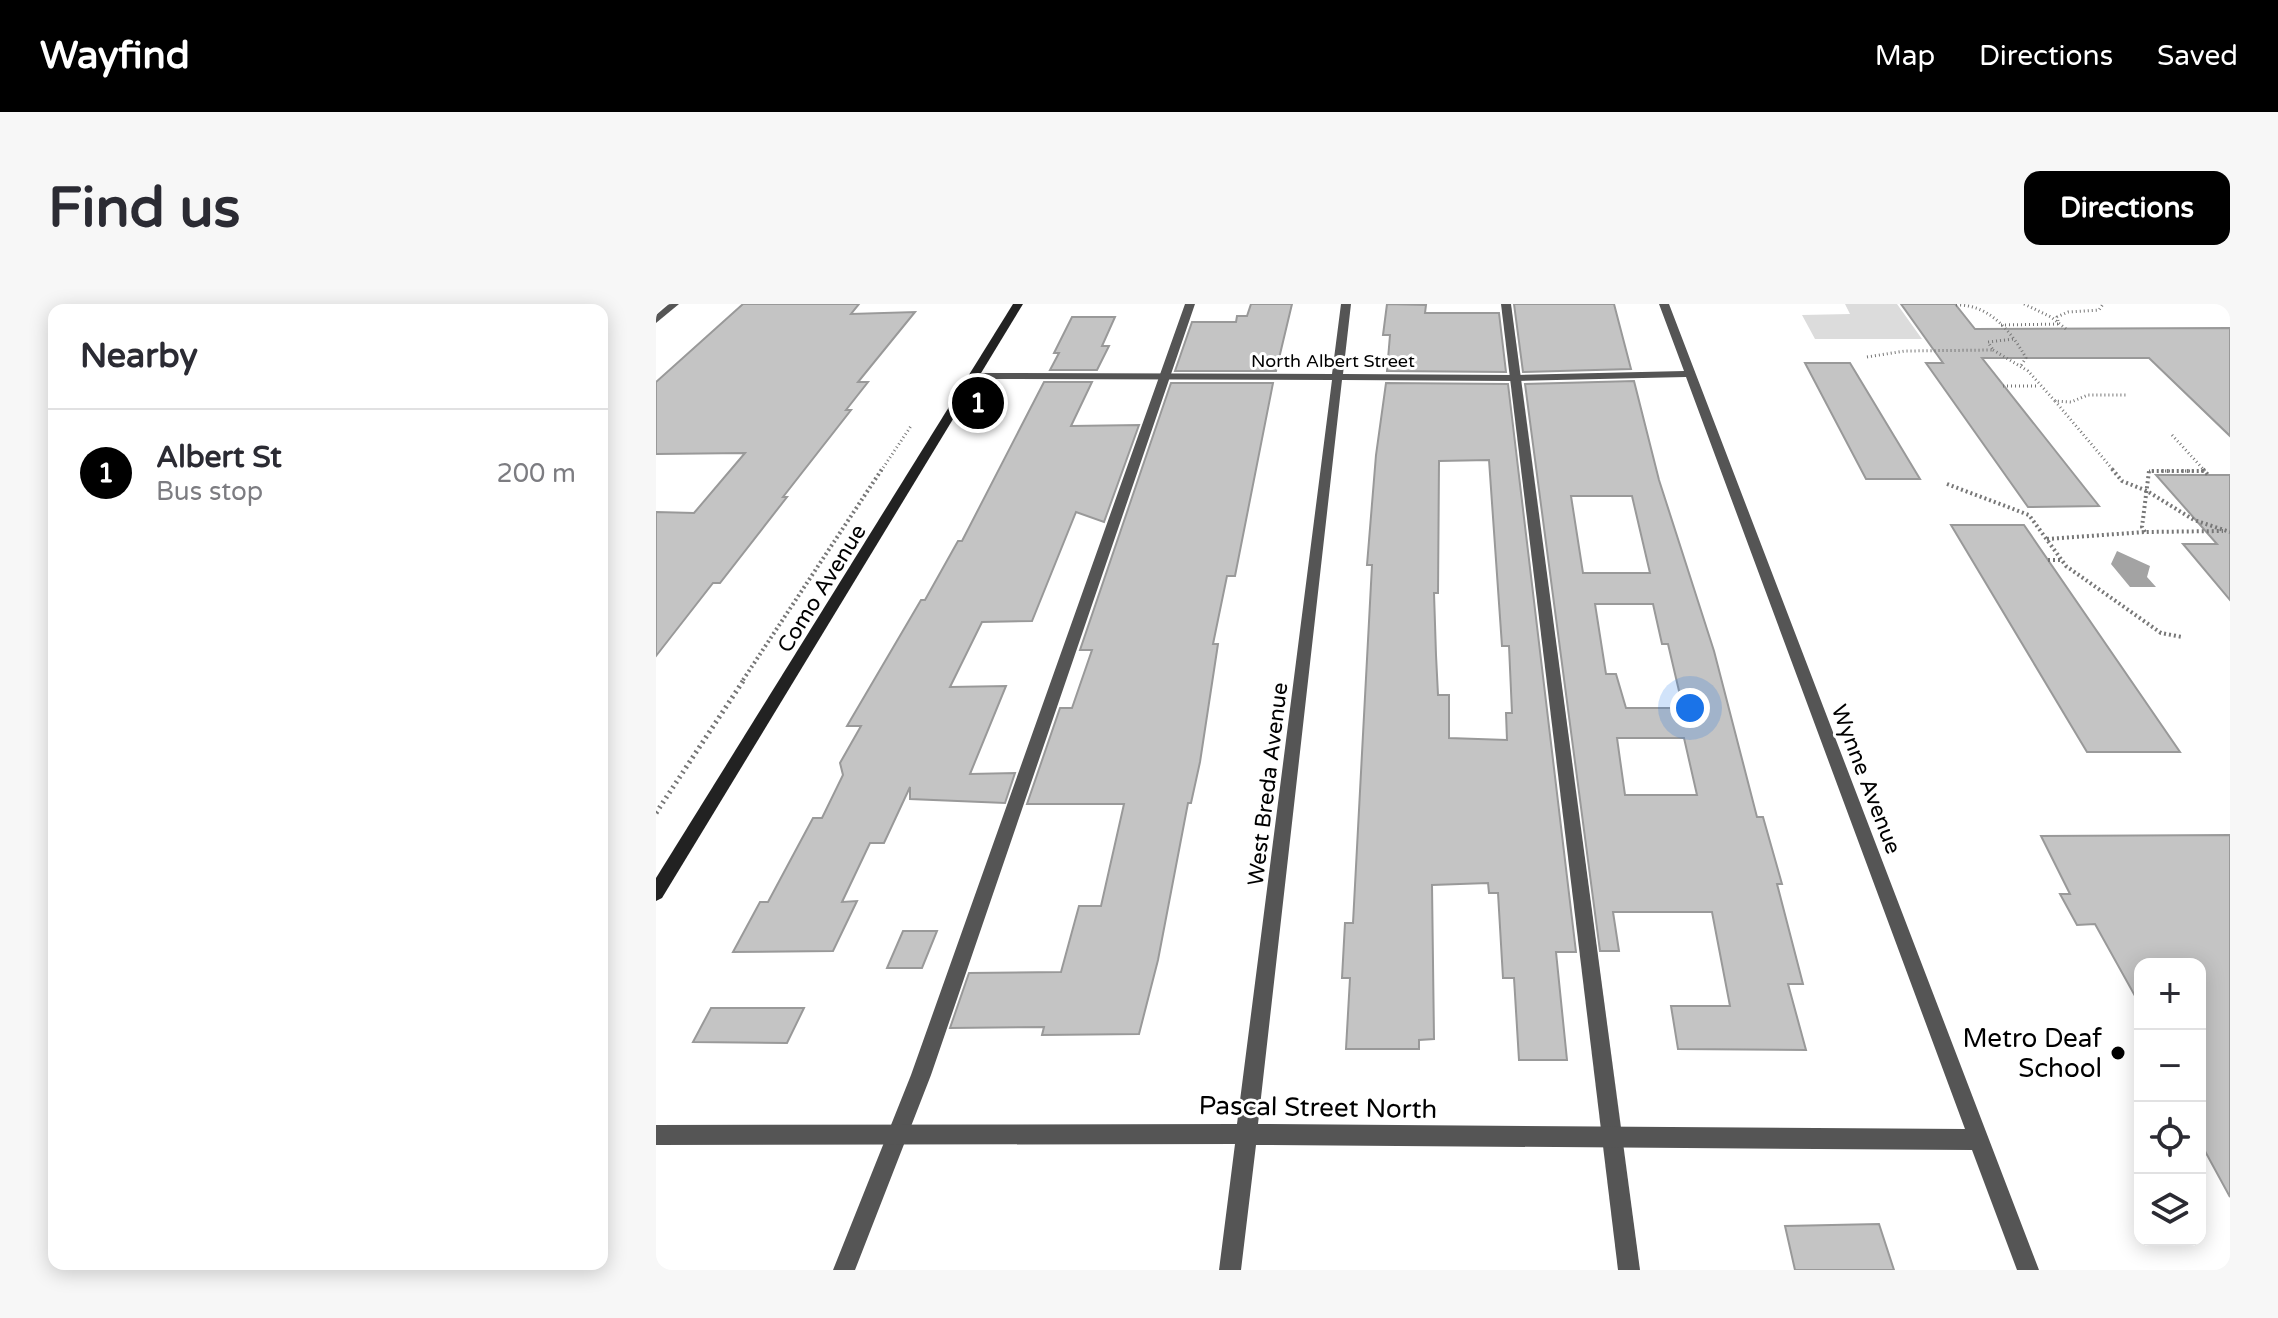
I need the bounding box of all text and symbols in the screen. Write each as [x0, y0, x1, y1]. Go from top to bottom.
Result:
text: Wayfind [40, 33, 190, 79]
text: Map [1875, 39, 1935, 73]
text: Directions [1979, 39, 2113, 73]
text: Saved [2157, 39, 2238, 73]
button: Directions [2024, 171, 2230, 245]
text: Find us [48, 175, 240, 242]
text: Nearby [80, 336, 198, 377]
street label: North Albert Street [1251, 350, 1415, 372]
pin: 1 [952, 373, 1004, 433]
text: Albert St [156, 439, 282, 476]
text: 1 [98, 458, 114, 489]
text: 200 m [496, 458, 576, 489]
text: Bus stop [156, 476, 263, 507]
street label: Como Avenue [772, 520, 872, 657]
street label: West Breda Avenue [1243, 681, 1293, 887]
your location [1670, 688, 1710, 728]
street label: Wynne Avenue [1826, 701, 1906, 858]
map controls [2134, 958, 2206, 1246]
button: + [2134, 958, 2206, 1030]
place label: Metro Deaf School [1963, 1023, 2102, 1084]
button: − [2134, 1030, 2206, 1102]
marker: Metro Deaf School [2109, 1044, 2127, 1062]
street label: Pascal Street North [1198, 1090, 1438, 1125]
button: locate [2134, 1102, 2206, 1174]
button: layers [2134, 1174, 2206, 1246]

